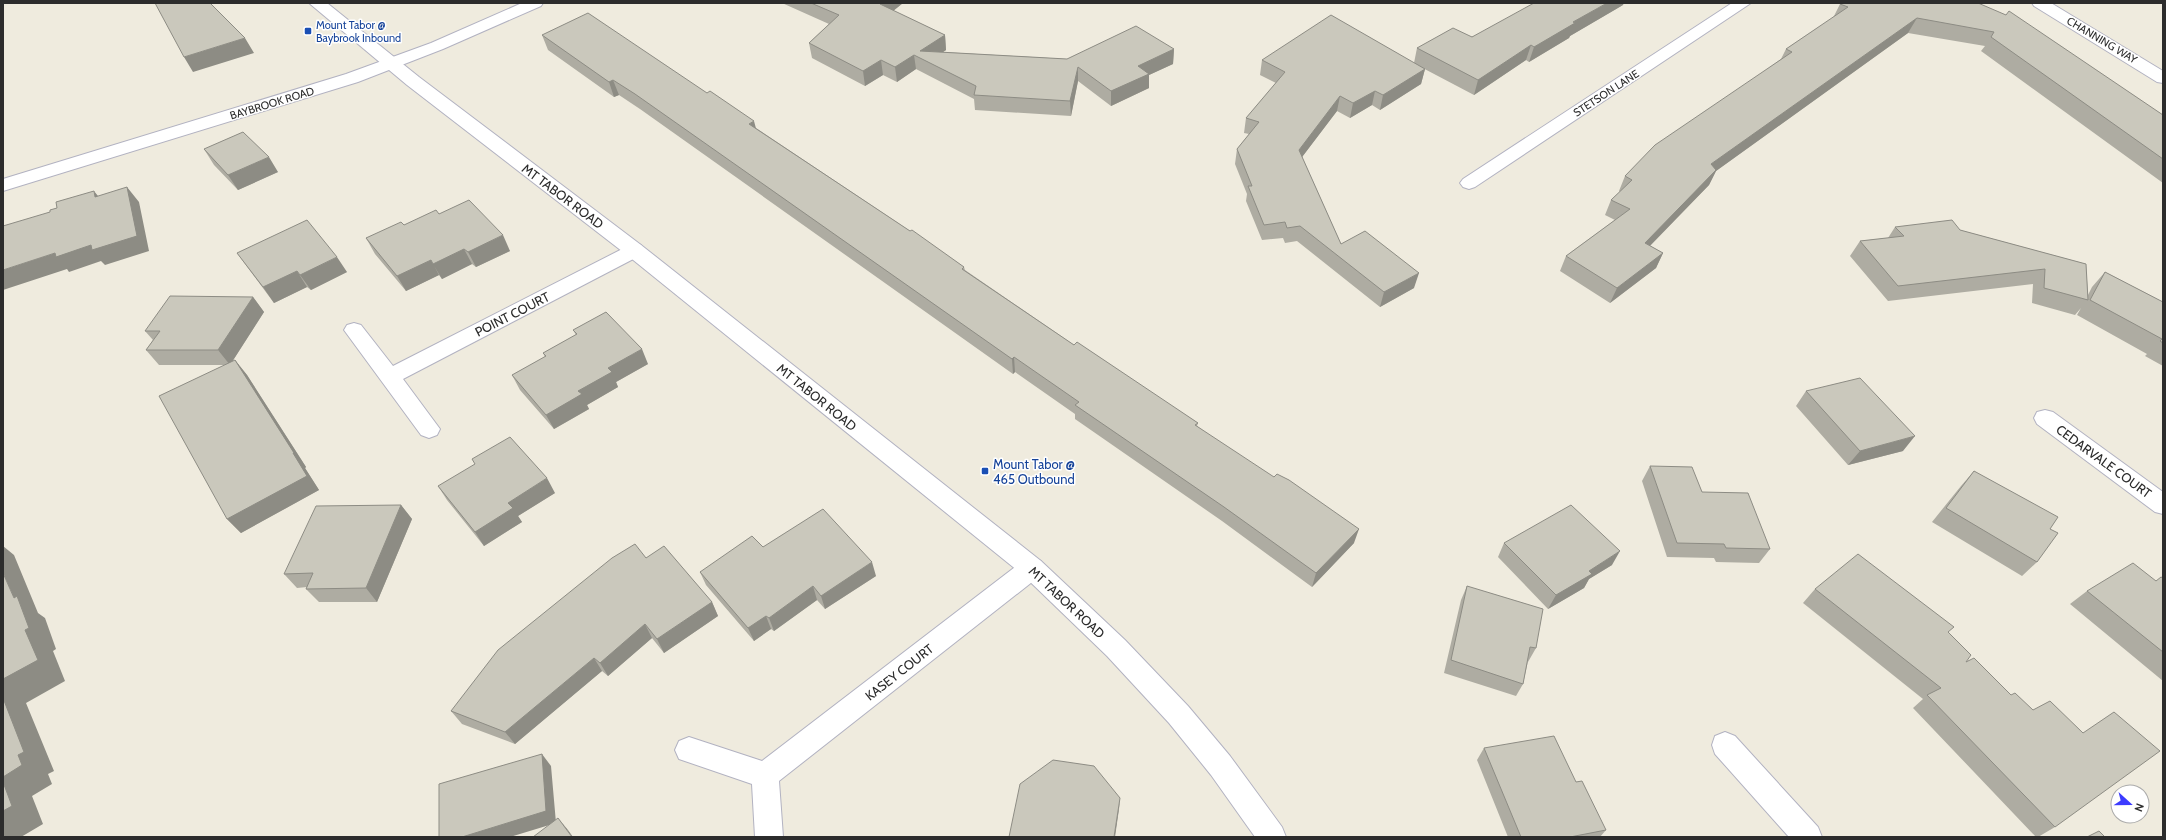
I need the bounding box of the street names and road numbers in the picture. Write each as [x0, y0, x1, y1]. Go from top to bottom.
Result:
street label: CHANNING WAY [2064, 14, 2140, 67]
street label: STETSON LANE [1571, 67, 1641, 119]
street label: BAYBROOK ROAD [228, 84, 316, 122]
street label: MT TABOR ROAD [519, 160, 607, 232]
street label: POINT COURT [472, 288, 552, 340]
street label: MT TABOR ROAD [774, 360, 860, 434]
street label: CEDARVALE COURT [2053, 421, 2155, 501]
street label: MT TABOR ROAD [1026, 563, 1108, 641]
street label: KASEY COURT [862, 640, 936, 704]

